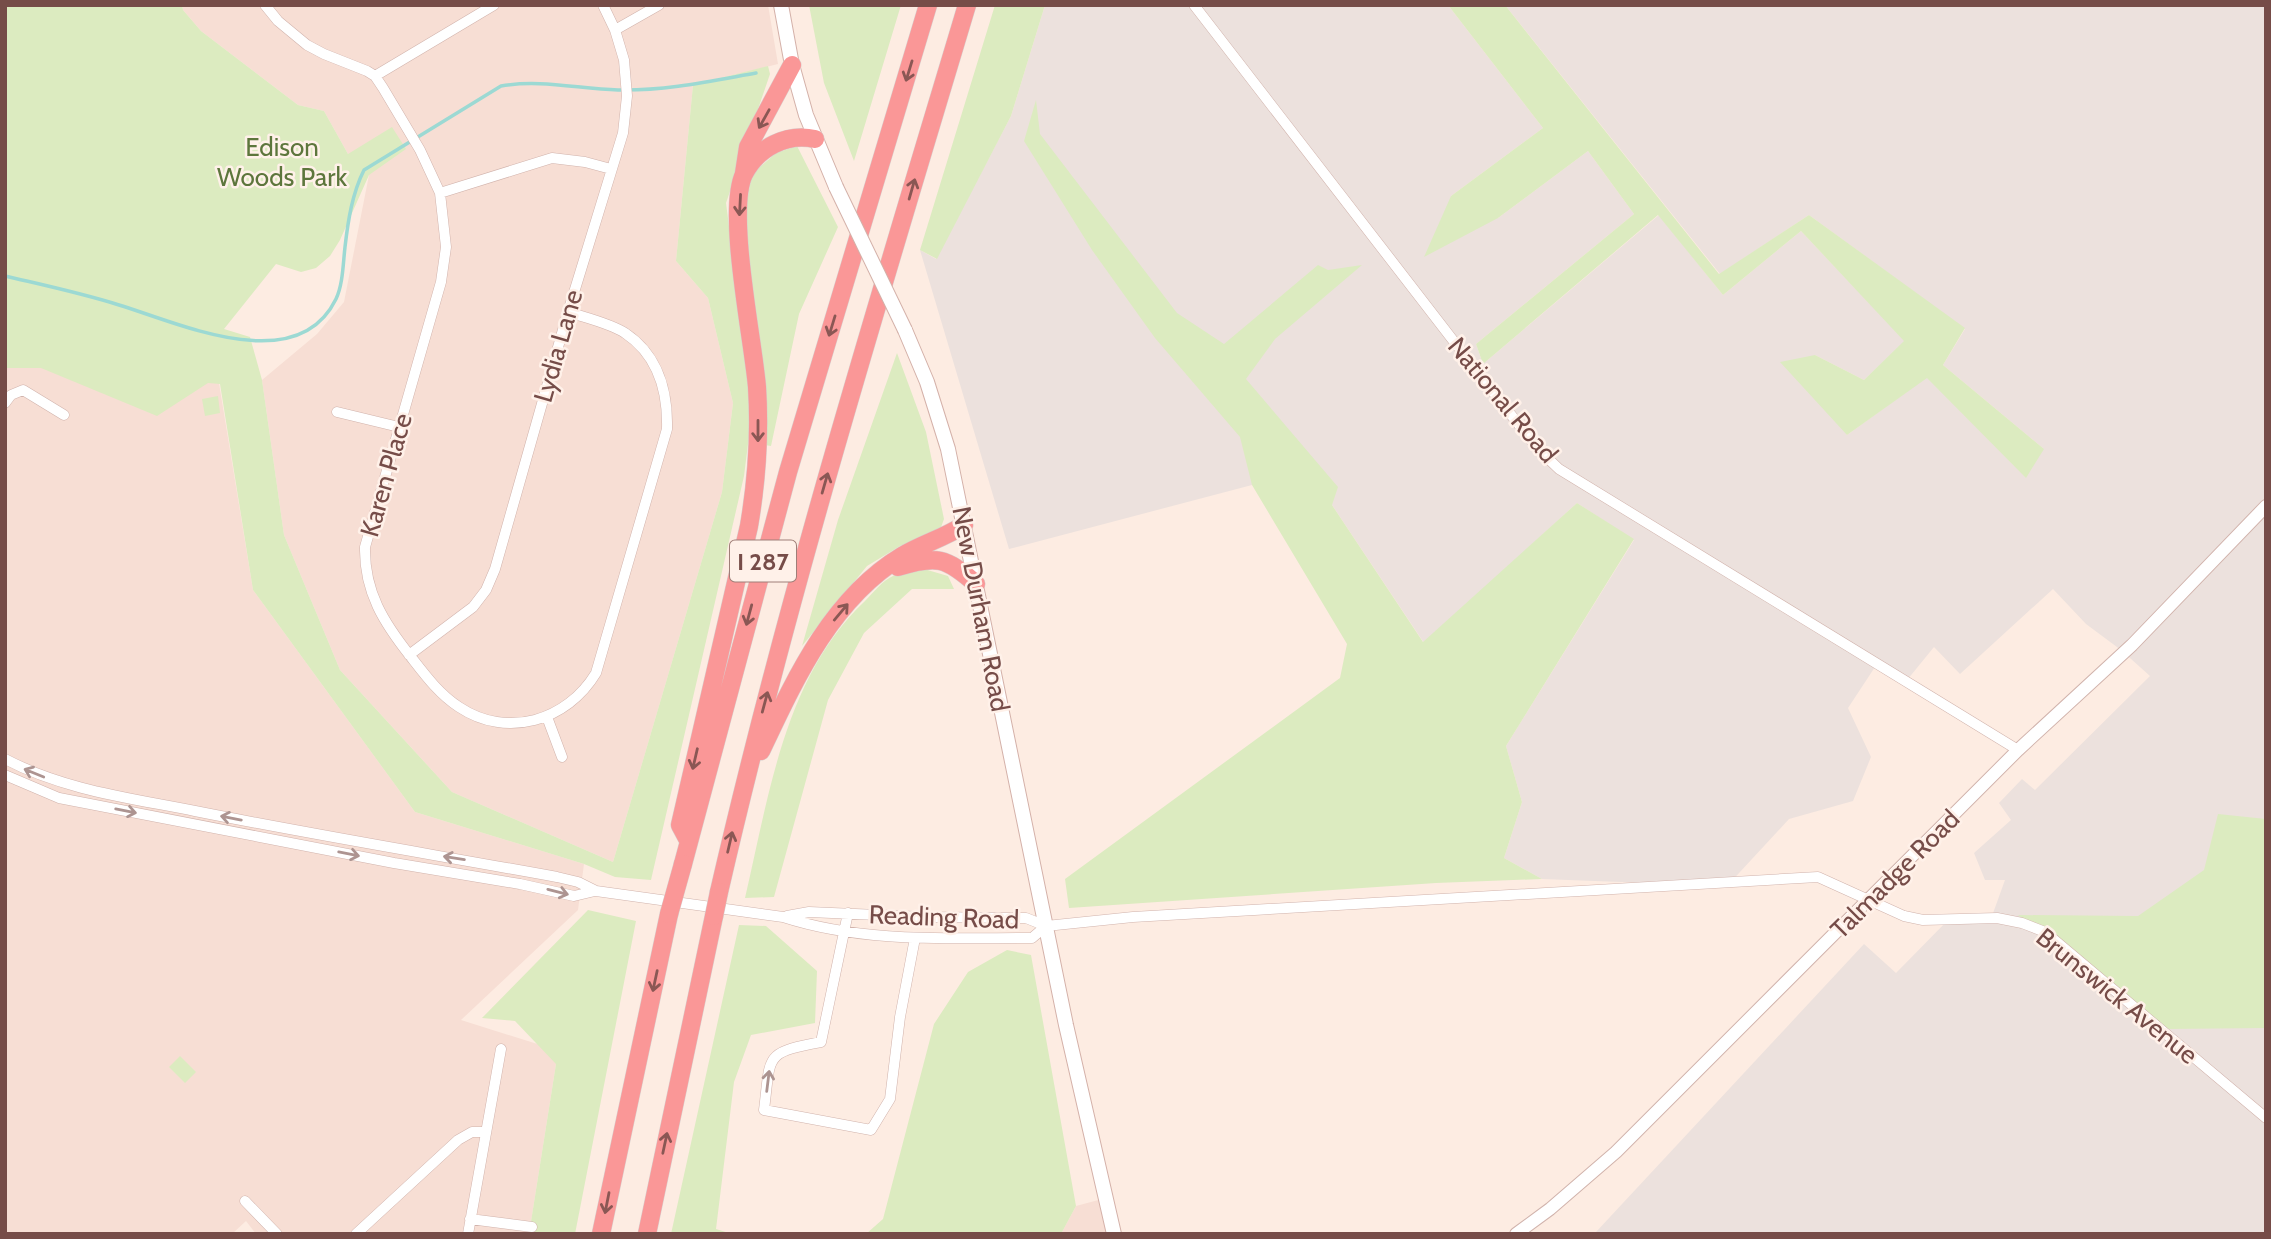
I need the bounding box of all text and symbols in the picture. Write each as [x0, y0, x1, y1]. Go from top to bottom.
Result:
one-way arrow [901, 59, 914, 81]
one-way arrow [757, 108, 771, 128]
park label: Edison Woods Park [217, 131, 347, 193]
one-way arrow [907, 178, 920, 200]
one-way arrow [733, 193, 746, 216]
street label: Lydia Lane [527, 286, 589, 406]
one-way arrow [824, 314, 837, 336]
street label: National Road [1441, 331, 1565, 469]
street label: Karen Place [353, 410, 419, 540]
one-way arrow [751, 419, 765, 442]
one-way arrow [819, 472, 832, 494]
street label: New Durham Road [945, 504, 1017, 714]
road number: I 287 [730, 540, 796, 582]
one-way arrow [832, 603, 848, 621]
one-way arrow [741, 604, 754, 626]
one-way arrow [759, 691, 772, 714]
one-way arrow [687, 748, 700, 770]
one-way arrow [24, 765, 45, 778]
street label: Talmadge Road [1824, 803, 1966, 945]
one-way arrow [114, 805, 137, 819]
one-way arrow [220, 810, 243, 824]
one-way arrow [724, 831, 737, 854]
one-way arrow [338, 848, 360, 862]
one-way arrow [444, 851, 466, 864]
one-way arrow [546, 886, 569, 899]
street label: Reading Road [868, 898, 1020, 936]
street label: Brunswick Avenue [2030, 921, 2204, 1071]
one-way arrow [647, 969, 661, 992]
one-way arrow [762, 1070, 775, 1093]
one-way arrow [659, 1132, 673, 1155]
one-way arrow [600, 1192, 614, 1214]

